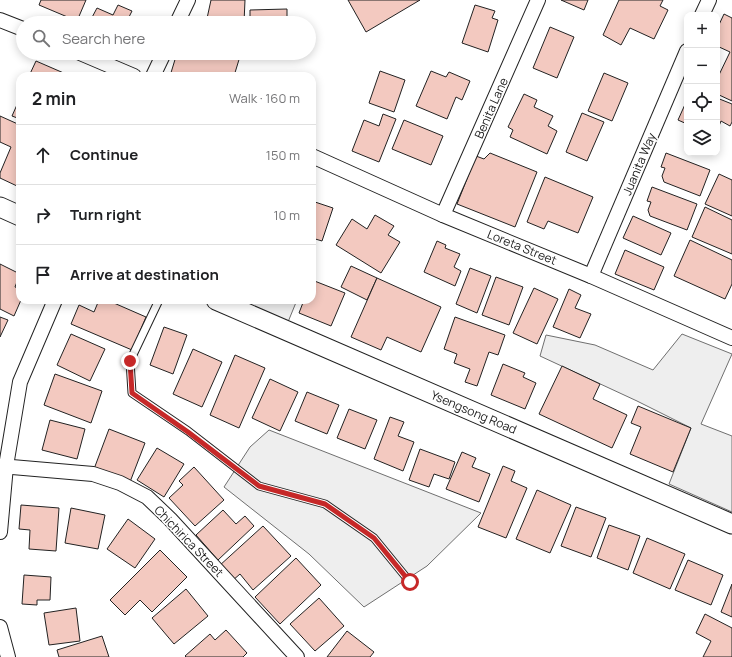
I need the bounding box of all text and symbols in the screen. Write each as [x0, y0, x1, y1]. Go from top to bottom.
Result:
map controls [684, 12, 720, 156]
button: + [684, 12, 720, 48]
search box [16, 16, 316, 60]
icon: search [30, 27, 52, 49]
text: Search here [62, 28, 145, 49]
button: − [684, 48, 720, 84]
street label: Benita Lane [470, 75, 512, 141]
button: locate [684, 84, 720, 120]
text: 2 min [32, 87, 76, 110]
text: Walk · 160 m [229, 89, 300, 107]
button: layers [684, 120, 720, 156]
street label: Juanita Way [618, 129, 660, 198]
icon: ahead [32, 144, 54, 166]
text: Continue [70, 144, 138, 165]
text: 150 m [266, 146, 300, 164]
icon: right [32, 204, 54, 226]
text: Turn right [70, 204, 141, 225]
text: 10 m [273, 206, 300, 224]
street label: Loreta Street [485, 225, 559, 269]
icon: arrive [32, 264, 54, 286]
text: Arrive at destination [70, 264, 219, 285]
route end [121, 352, 139, 370]
street label: Ysengsong Road [429, 386, 519, 438]
street label: Chichirica Street [151, 502, 228, 581]
route start [401, 573, 419, 591]

